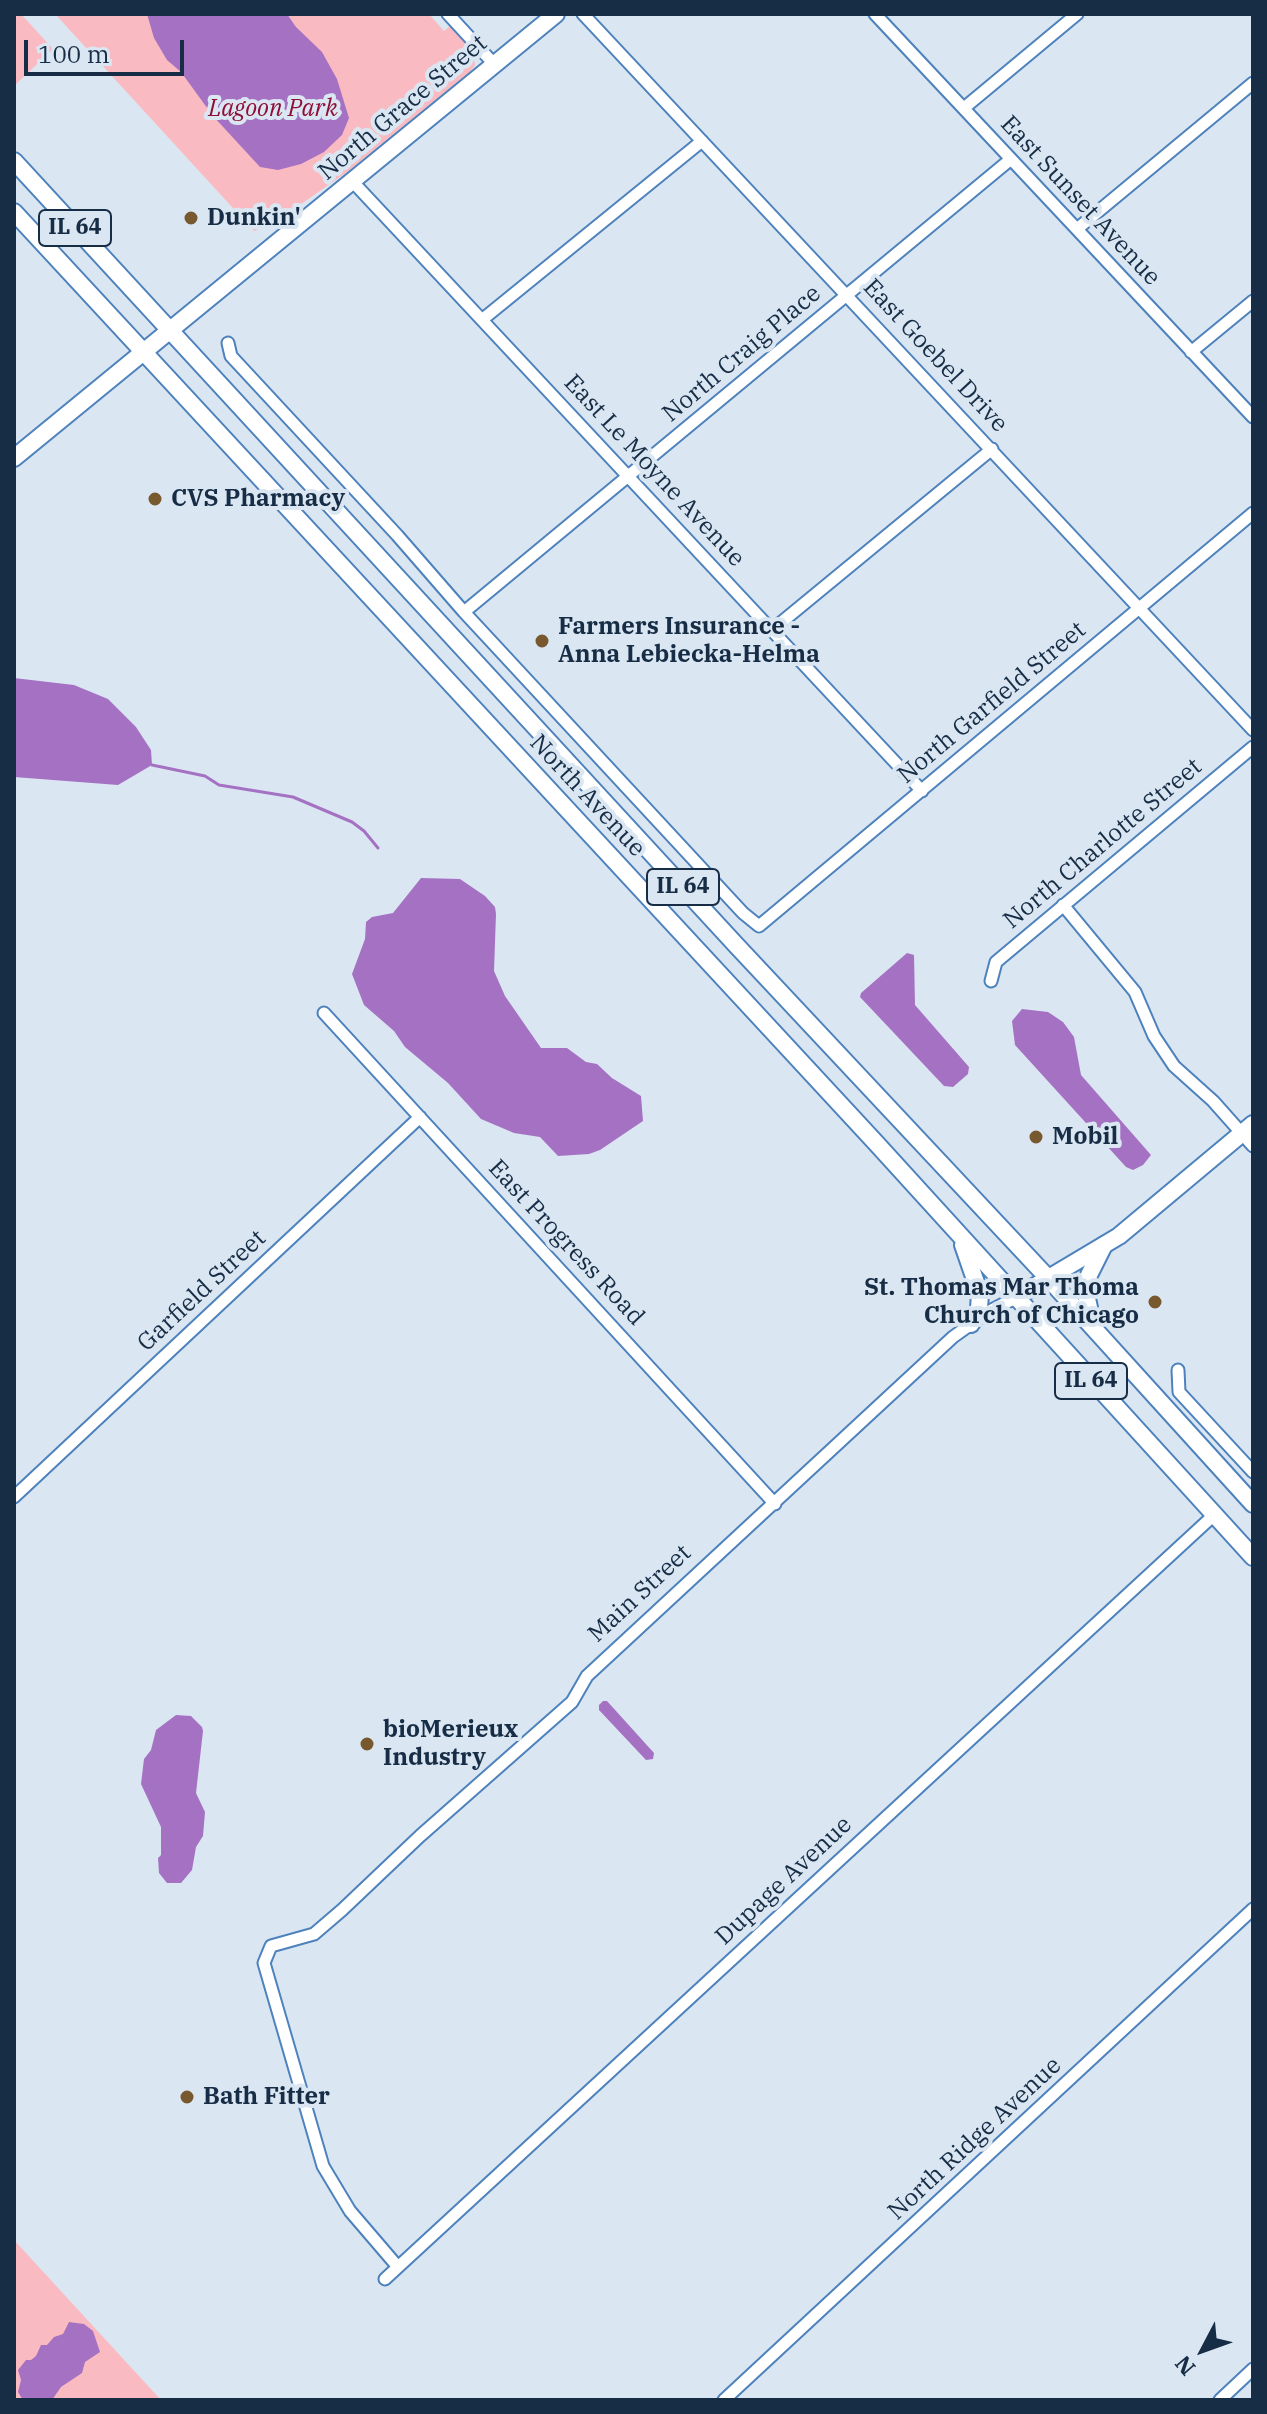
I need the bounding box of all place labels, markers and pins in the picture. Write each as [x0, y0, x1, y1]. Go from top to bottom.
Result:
place label: Dunkin' [207, 204, 301, 232]
marker: Dunkin' [182, 209, 200, 227]
place label: CVS Pharmacy [171, 485, 345, 513]
marker: CVS Pharmacy [146, 490, 164, 508]
place label: Farmers Insurance - Anna Lebiecka-Helma [558, 613, 820, 669]
marker: Farmers Insurance - Anna Lebiecka-Helma [533, 632, 551, 650]
place label: Mobil [1052, 1123, 1118, 1151]
marker: Mobil [1027, 1128, 1045, 1146]
place label: St. Thomas Mar Thoma Church of Chicago [864, 1274, 1139, 1330]
marker: St. Thomas Mar Thoma Church of Chicago [1146, 1293, 1164, 1311]
place label: bioMerieux Industry [383, 1716, 518, 1772]
marker: bioMerieux Industry [358, 1735, 376, 1753]
place label: Bath Fitter [203, 2083, 330, 2111]
marker: Bath Fitter [178, 2088, 196, 2106]

